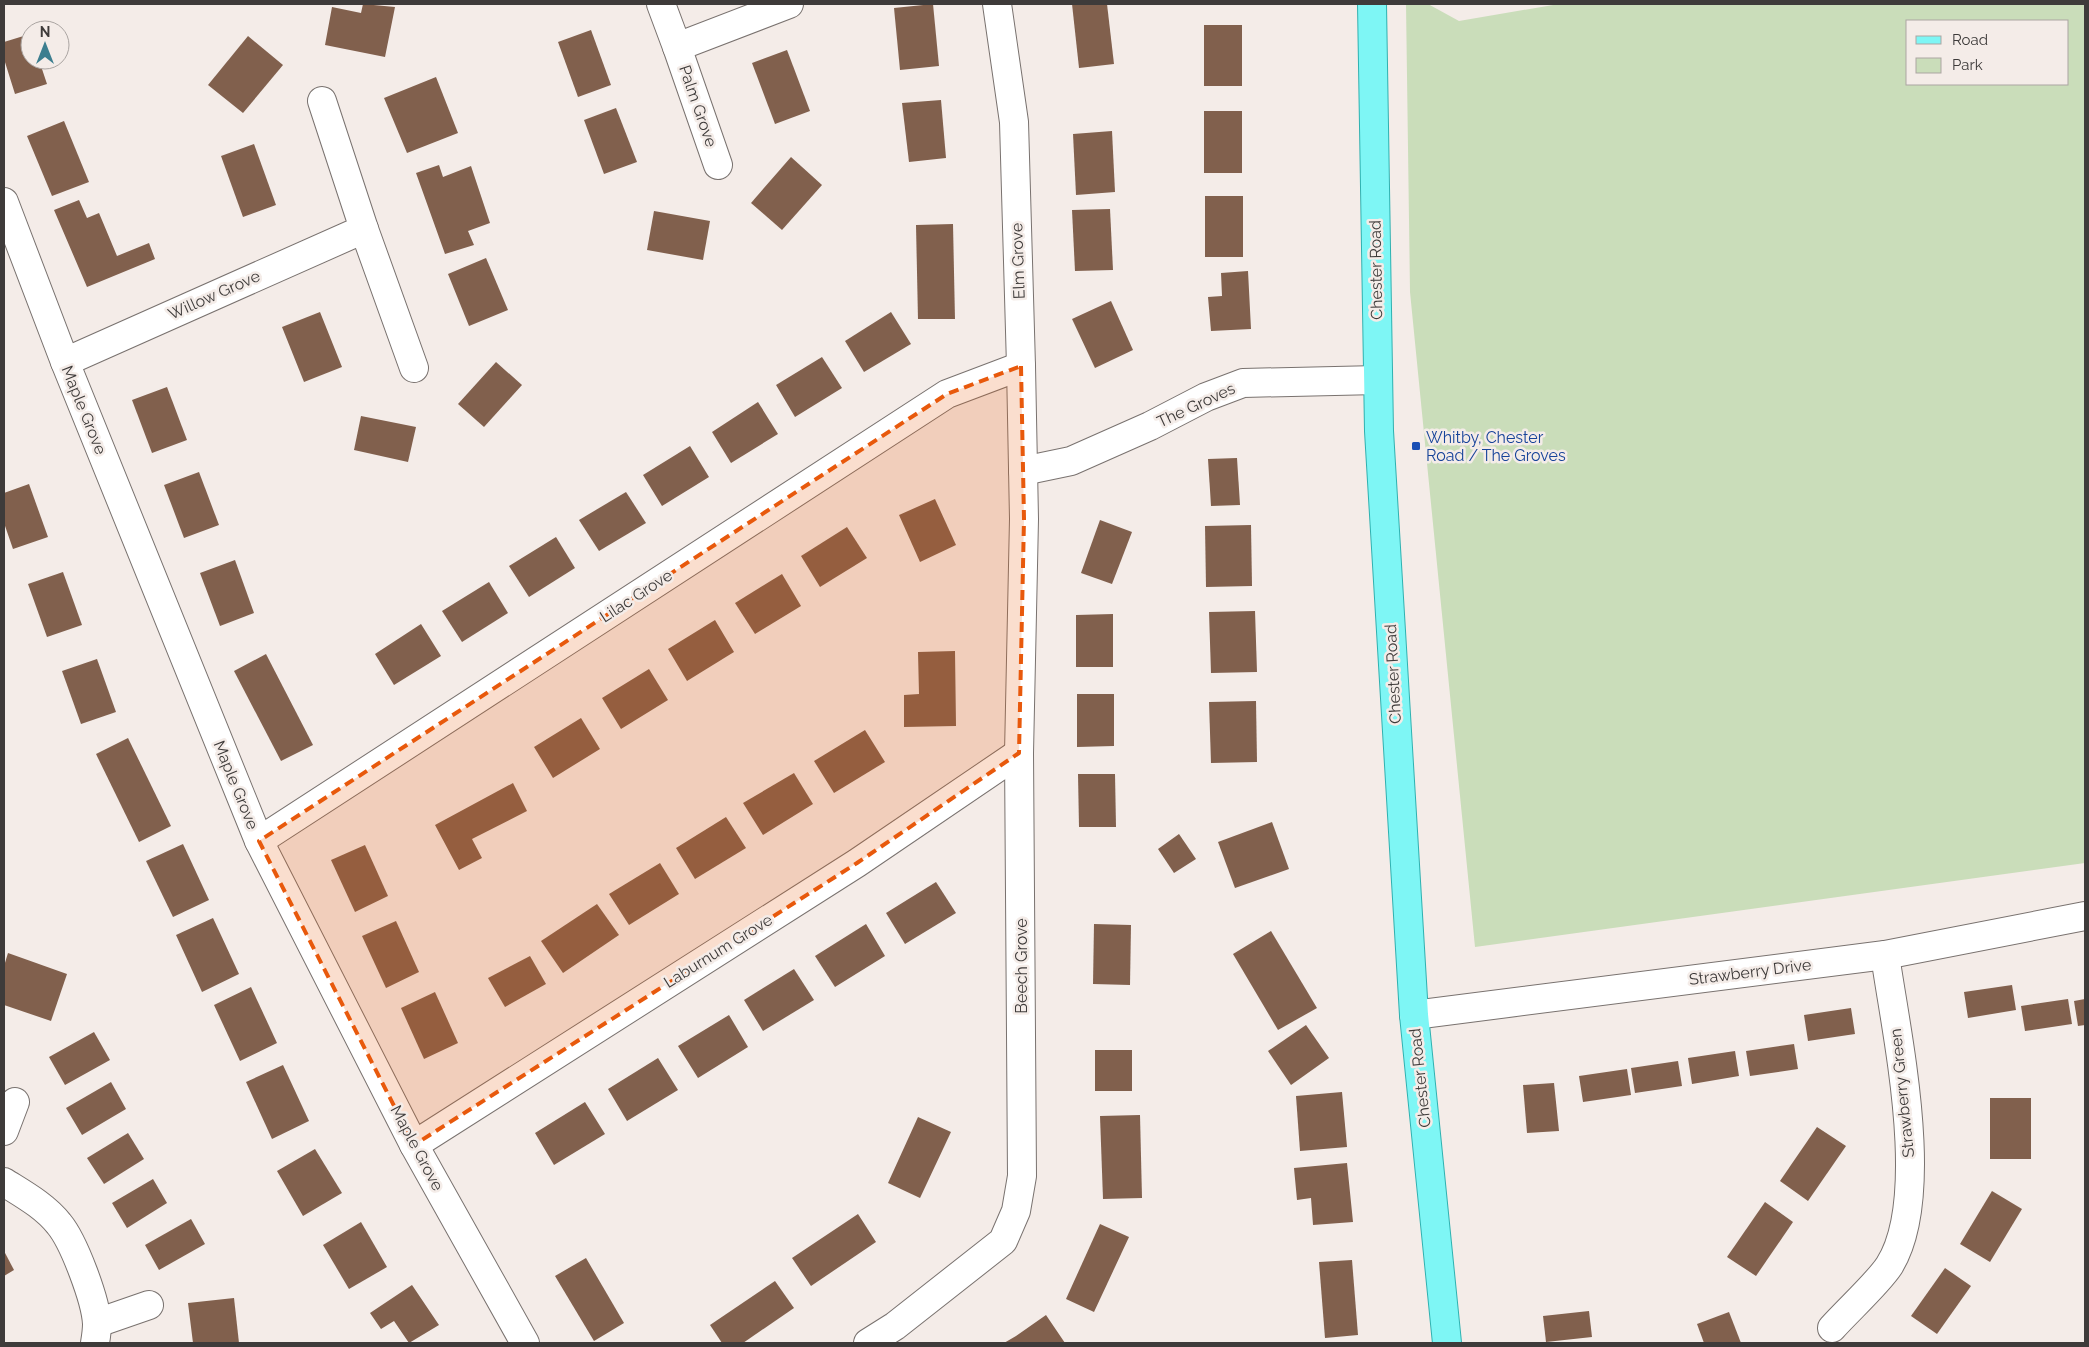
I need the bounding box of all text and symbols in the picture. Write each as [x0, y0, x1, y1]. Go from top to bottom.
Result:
north arrow [20, 20, 70, 70]
legend [1906, 20, 2069, 85]
text: N [40, 24, 50, 40]
text: Road [1952, 31, 1988, 49]
text: Park [1952, 56, 1983, 74]
street label: Palm Grove [675, 63, 721, 149]
street label: Chester Road [1366, 220, 1386, 320]
street label: Elm Grove [1007, 222, 1029, 300]
street label: Willow Grove [165, 266, 263, 324]
street label: Maple Grove [58, 363, 110, 457]
street label: The Groves [1154, 379, 1238, 431]
place label: Whitby, Chester Road / The Groves [1426, 428, 1566, 465]
marker: Whitby, Chester Road / The Groves [1410, 440, 1422, 452]
street label: Lilac Grove [596, 566, 676, 626]
street label: Chester Road [1381, 624, 1405, 724]
street label: Maple Grove [210, 738, 262, 832]
street label: Laburnum Grove [660, 910, 776, 992]
street label: Beech Grove [1012, 918, 1031, 1014]
street label: Strawberry Drive [1688, 955, 1812, 989]
street label: Chester Road [1405, 1027, 1435, 1129]
street label: Strawberry Green [1886, 1027, 1918, 1159]
street label: Maple Grove [387, 1102, 447, 1194]

